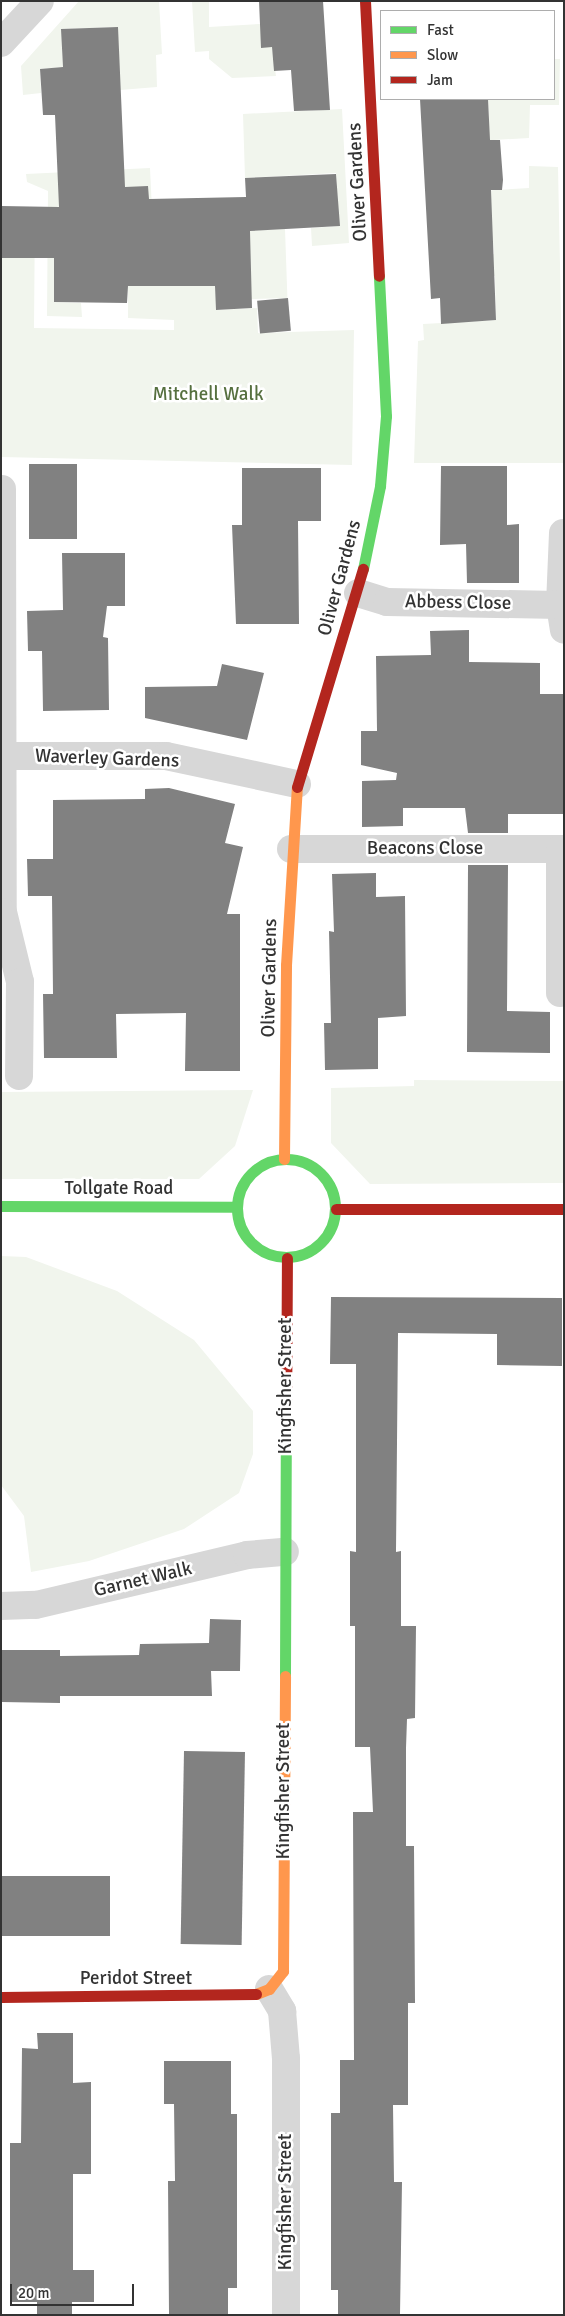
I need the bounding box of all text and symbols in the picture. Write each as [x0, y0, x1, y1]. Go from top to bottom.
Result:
legend [380, 10, 555, 100]
text: Fast [427, 21, 454, 39]
text: Slow [427, 46, 458, 64]
text: Jam [427, 71, 453, 89]
street label: Oliver Gardens [344, 122, 372, 242]
park label: Mitchell Walk [152, 384, 264, 406]
street label: Oliver Gardens [314, 518, 366, 638]
street label: Abbess Close [405, 591, 511, 615]
street label: Waverley Gardens [34, 745, 180, 773]
street label: Beacons Close [367, 838, 483, 860]
street label: Oliver Gardens [258, 918, 282, 1038]
street label: Tollgate Road [65, 1178, 173, 1200]
street label: Kingfisher Street [275, 1318, 297, 1454]
street label: Garnet Walk [92, 1558, 194, 1602]
street label: Kingfisher Street [273, 1723, 295, 1859]
street label: Peridot Street [80, 1968, 192, 1990]
street label: Kingfisher Street [275, 2134, 297, 2270]
scale bar [12, 2274, 136, 2306]
text: 20 m [18, 2284, 49, 2302]

